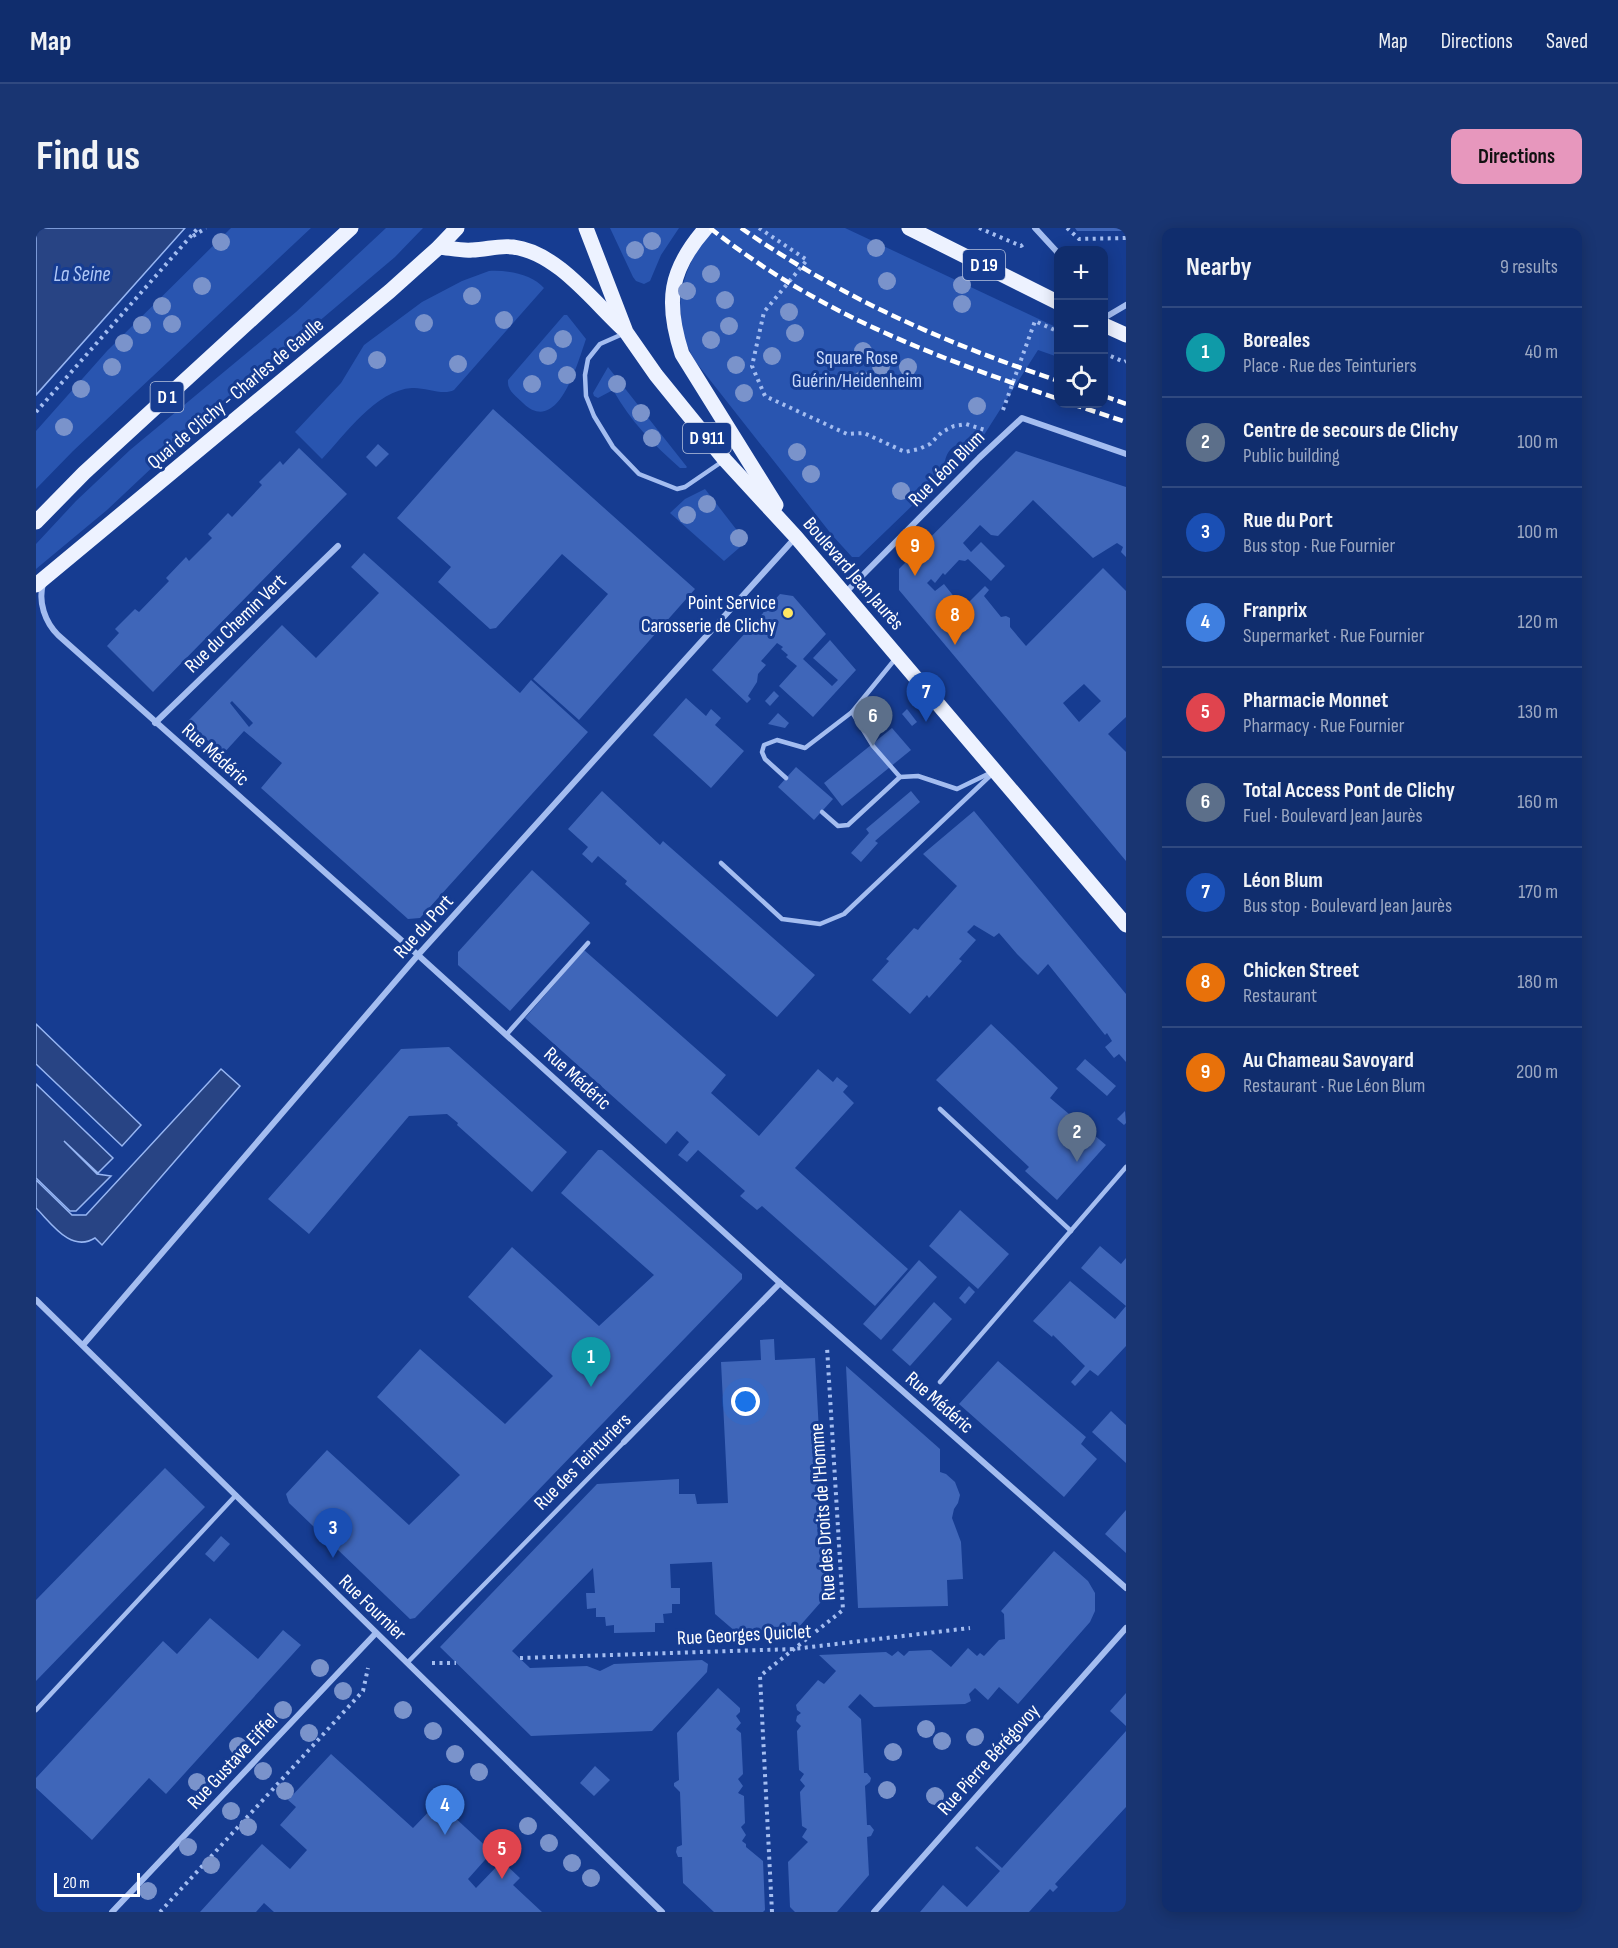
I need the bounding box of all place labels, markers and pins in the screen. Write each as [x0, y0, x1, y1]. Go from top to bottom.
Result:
pin: 9 [896, 526, 934, 576]
place label: Point Service Carosserie de Clichy [641, 591, 776, 638]
pin: 8 [936, 596, 974, 645]
marker: Point Service Carosserie de Clichy [781, 606, 795, 620]
pin: 7 [906, 672, 946, 722]
pin: 6 [854, 696, 892, 746]
pin: 2 [1058, 1112, 1096, 1162]
pin: 1 [572, 1338, 610, 1387]
pin: 3 [314, 1508, 352, 1558]
pin: 4 [426, 1786, 464, 1835]
pin: 5 [482, 1830, 522, 1879]

